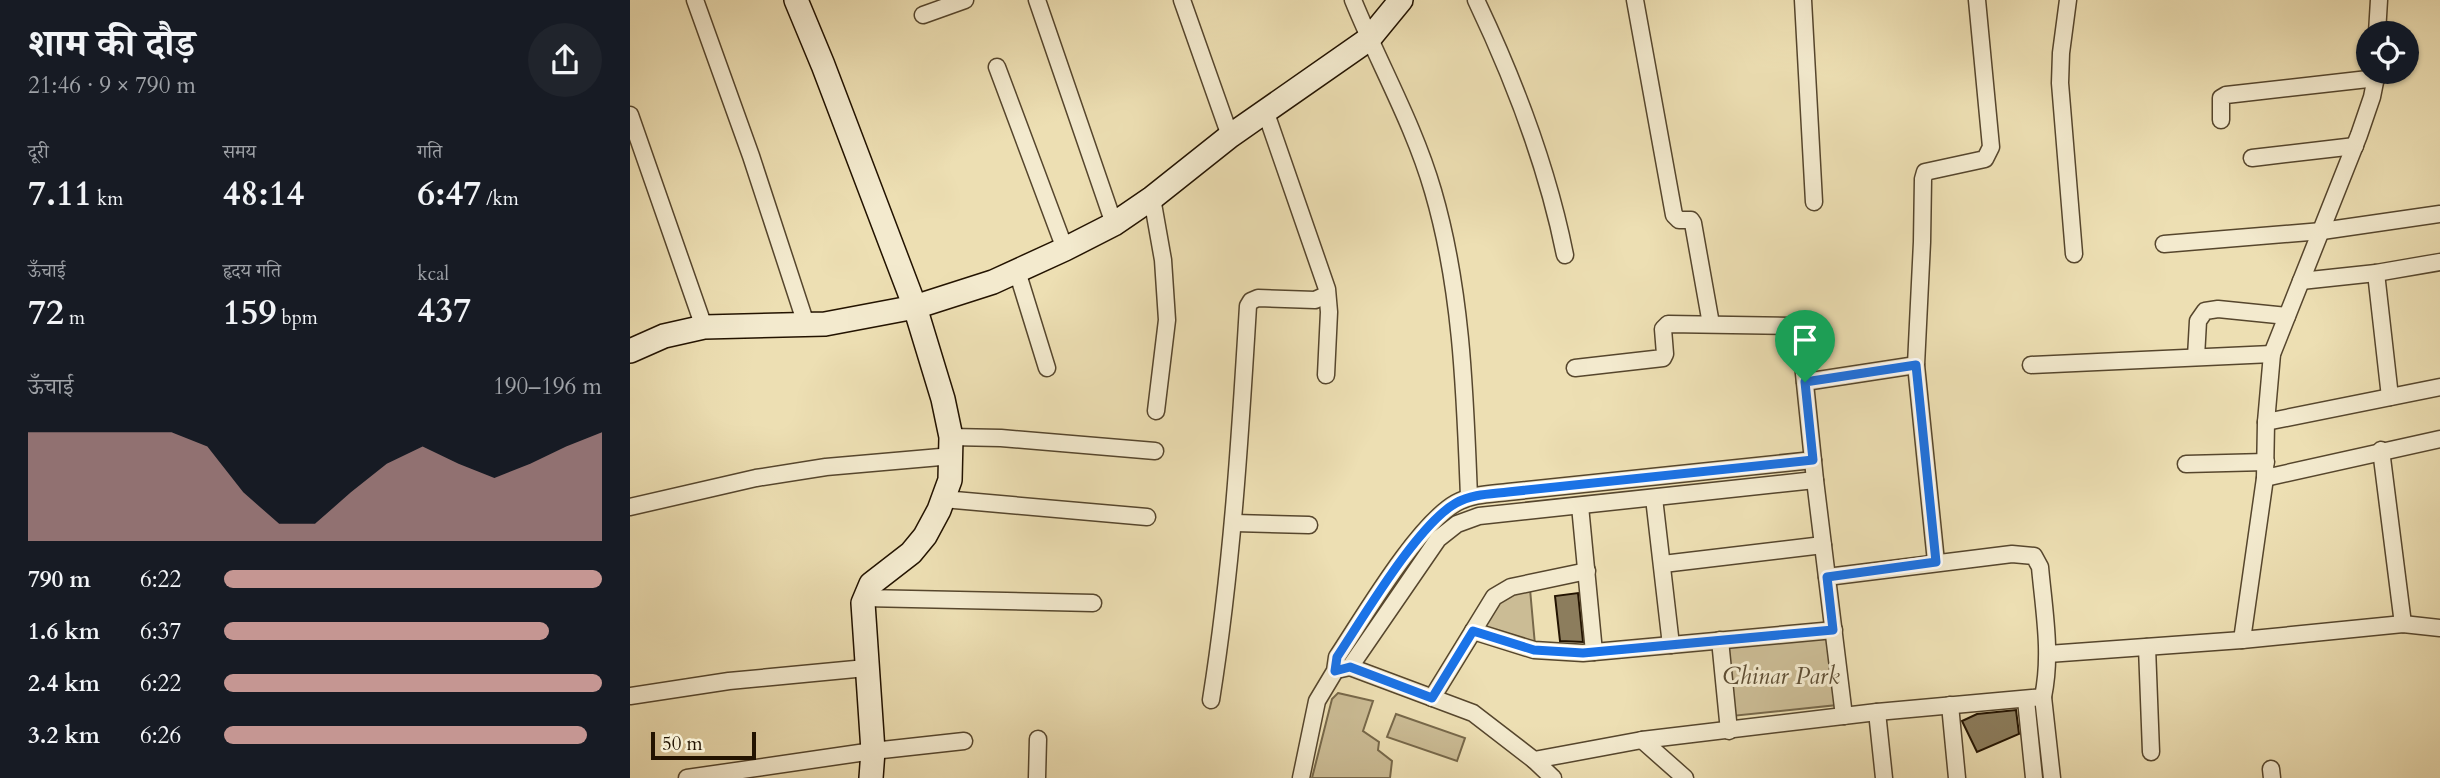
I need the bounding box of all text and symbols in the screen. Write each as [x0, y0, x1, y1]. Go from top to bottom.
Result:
text: शाम की दौड़ [28, 18, 195, 70]
map controls [2356, 21, 2419, 84]
button: locate [2356, 21, 2419, 84]
button: share [528, 23, 602, 97]
text: 21:46 · 9 × 790 m [28, 70, 196, 101]
text: दूरी [28, 139, 49, 165]
text: समय [223, 139, 256, 165]
text: गति [417, 139, 442, 165]
text: 7.11 [28, 170, 92, 218]
text: 48:14 [223, 170, 305, 218]
text: 6:47 [417, 170, 481, 218]
text: km [92, 186, 123, 212]
text: /km [481, 186, 519, 212]
text: ऊँचाई [28, 258, 65, 284]
text: हृदय गति [223, 258, 281, 284]
text: kcal [417, 261, 449, 287]
text: 437 [417, 287, 471, 335]
text: 72 [28, 289, 64, 337]
text: 159 [223, 289, 276, 337]
text: m [64, 305, 85, 331]
text: bpm [276, 305, 318, 331]
pin [1775, 310, 1835, 382]
icon: arrive [1786, 321, 1824, 359]
text: ऊँचाई [28, 371, 73, 402]
text: 190–196 m [493, 371, 602, 402]
text: 790 m [28, 564, 91, 595]
text: 6:22 [140, 564, 181, 595]
text: 1.6 km [28, 616, 100, 647]
text: 6:37 [140, 616, 181, 647]
park label: Chinar Park [1722, 660, 1840, 693]
text: 2.4 km [28, 668, 100, 699]
text: 6:22 [140, 668, 181, 699]
text: 3.2 km [28, 720, 100, 751]
text: 6:26 [140, 720, 181, 751]
scale bar [651, 729, 756, 761]
text: 50 m [662, 731, 703, 757]

